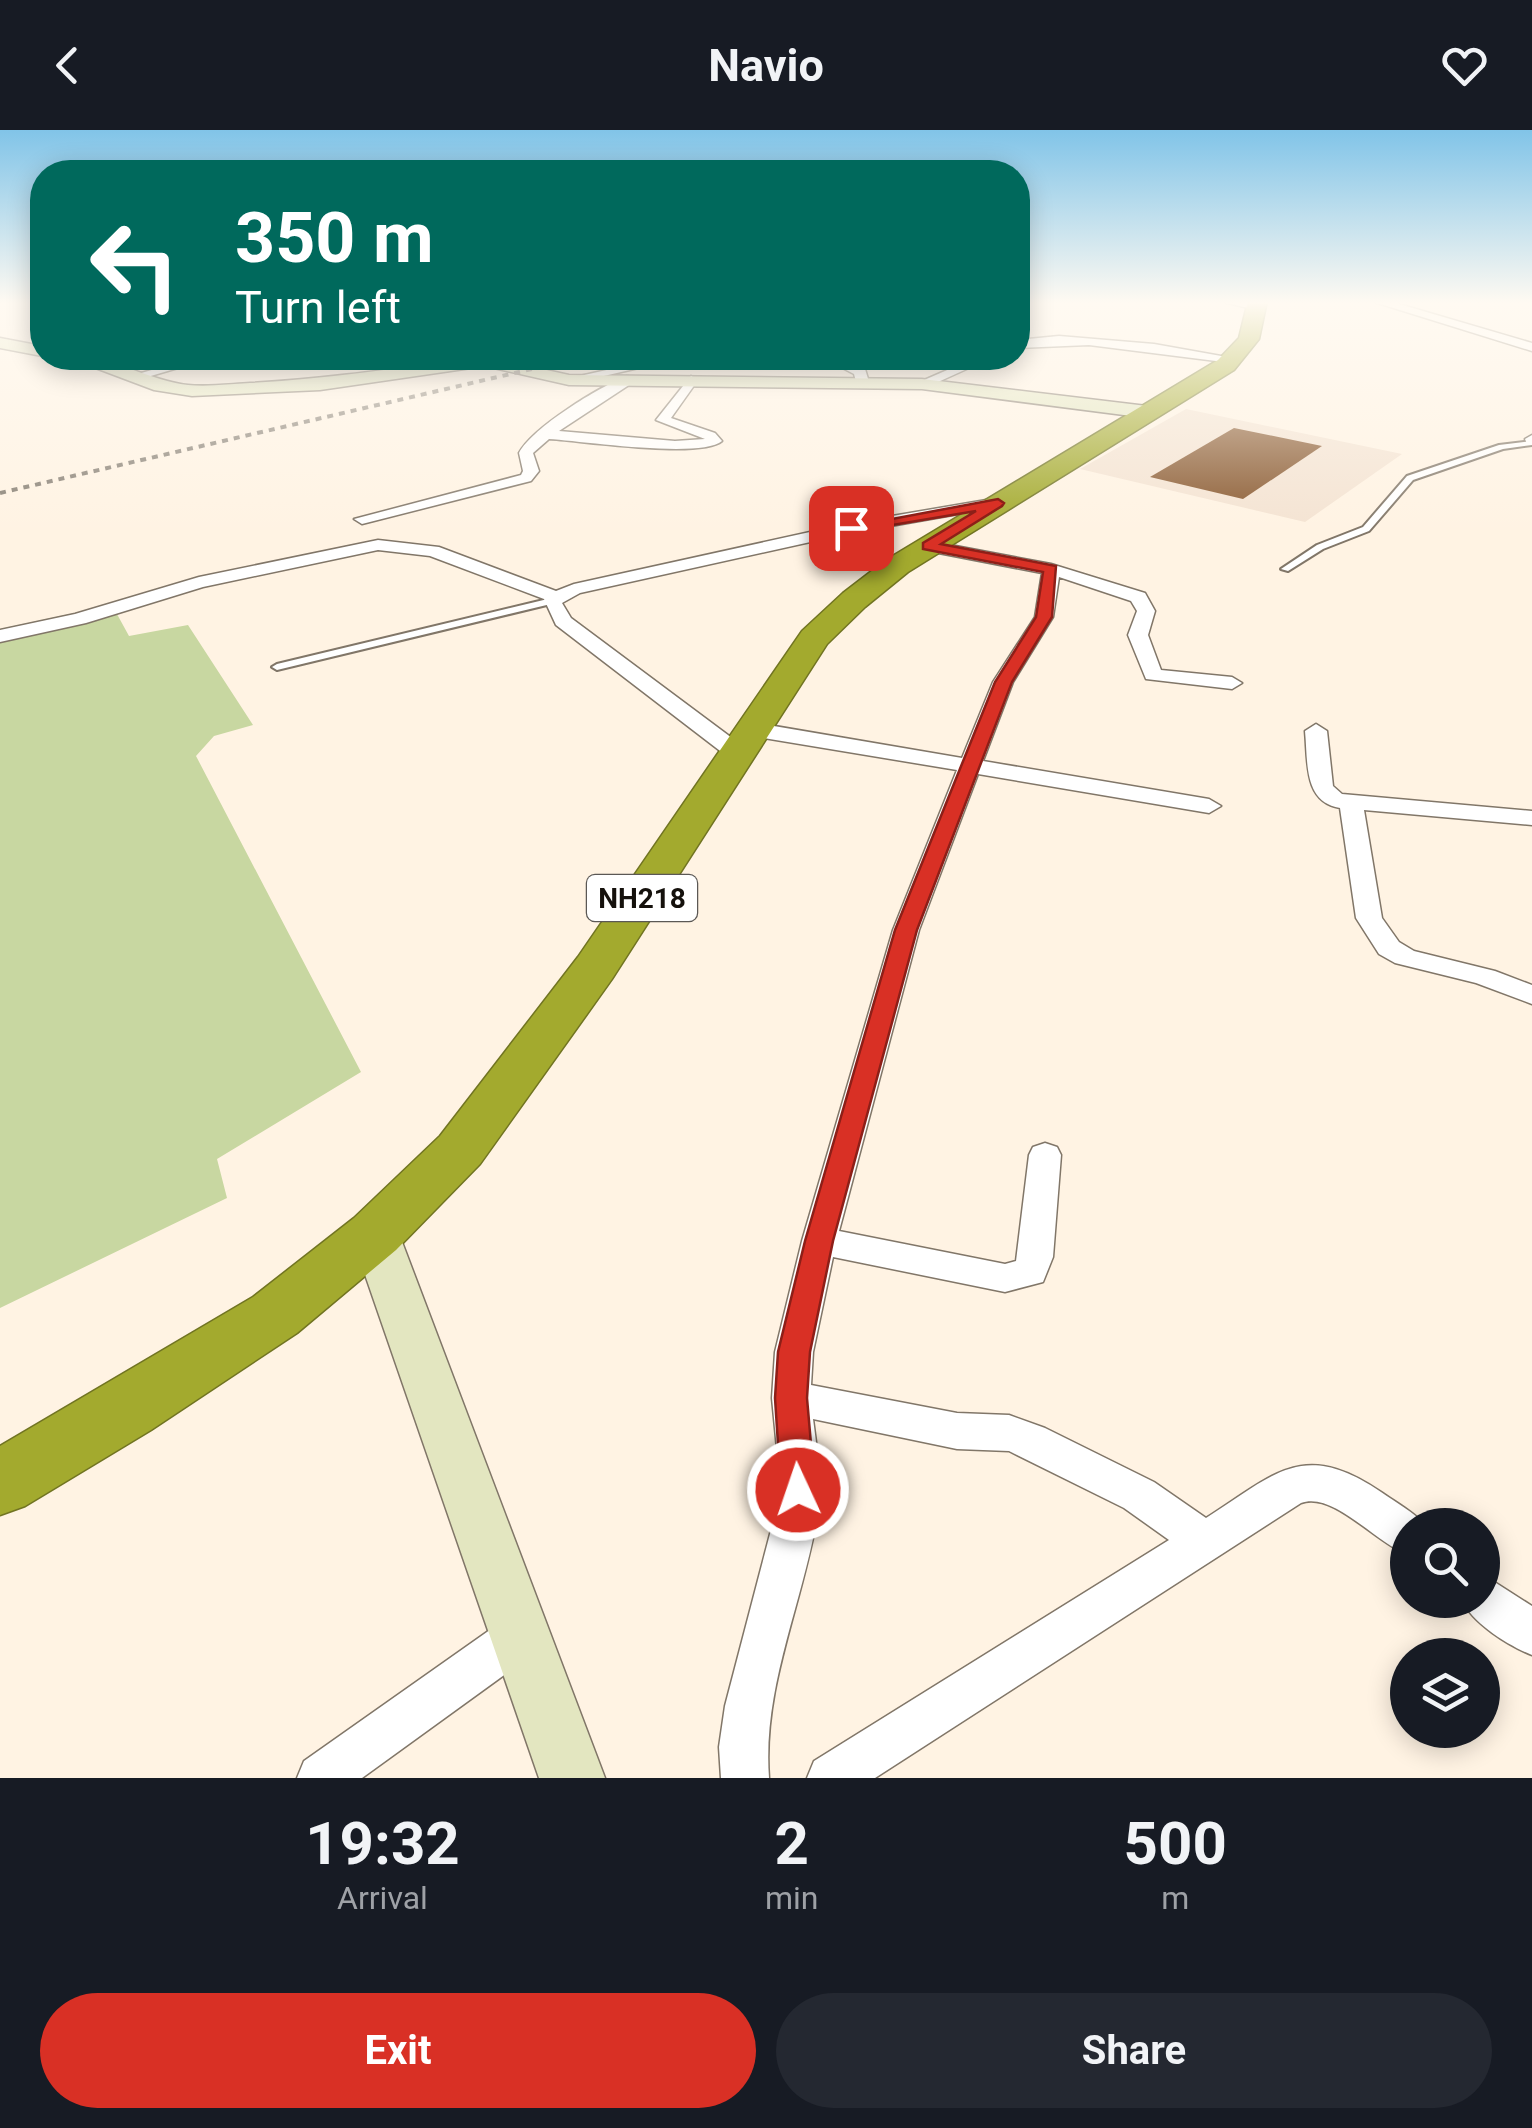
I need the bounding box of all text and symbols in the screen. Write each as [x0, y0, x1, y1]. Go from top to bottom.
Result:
icon: back [40, 38, 95, 93]
icon: heart [1437, 38, 1492, 93]
text: Navio [708, 39, 824, 92]
text: 350 m [235, 197, 434, 279]
icon: left [70, 200, 200, 330]
text: Turn left [235, 281, 401, 334]
pin [809, 486, 894, 571]
icon: arrive [824, 501, 879, 556]
road number: NH218 [587, 875, 697, 921]
position arrow [746, 1438, 850, 1542]
map controls [1390, 1508, 1500, 1748]
button: search [1390, 1508, 1500, 1618]
button: layers [1390, 1638, 1500, 1748]
text: 19:32 [305, 1808, 460, 1879]
text: 2 [774, 1808, 809, 1879]
text: 500 [1124, 1808, 1227, 1879]
text: Arrival [337, 1879, 428, 1917]
text: min [765, 1879, 818, 1917]
text: m [1161, 1879, 1189, 1917]
button: Exit [40, 1993, 756, 2108]
button: Share [776, 1993, 1492, 2108]

